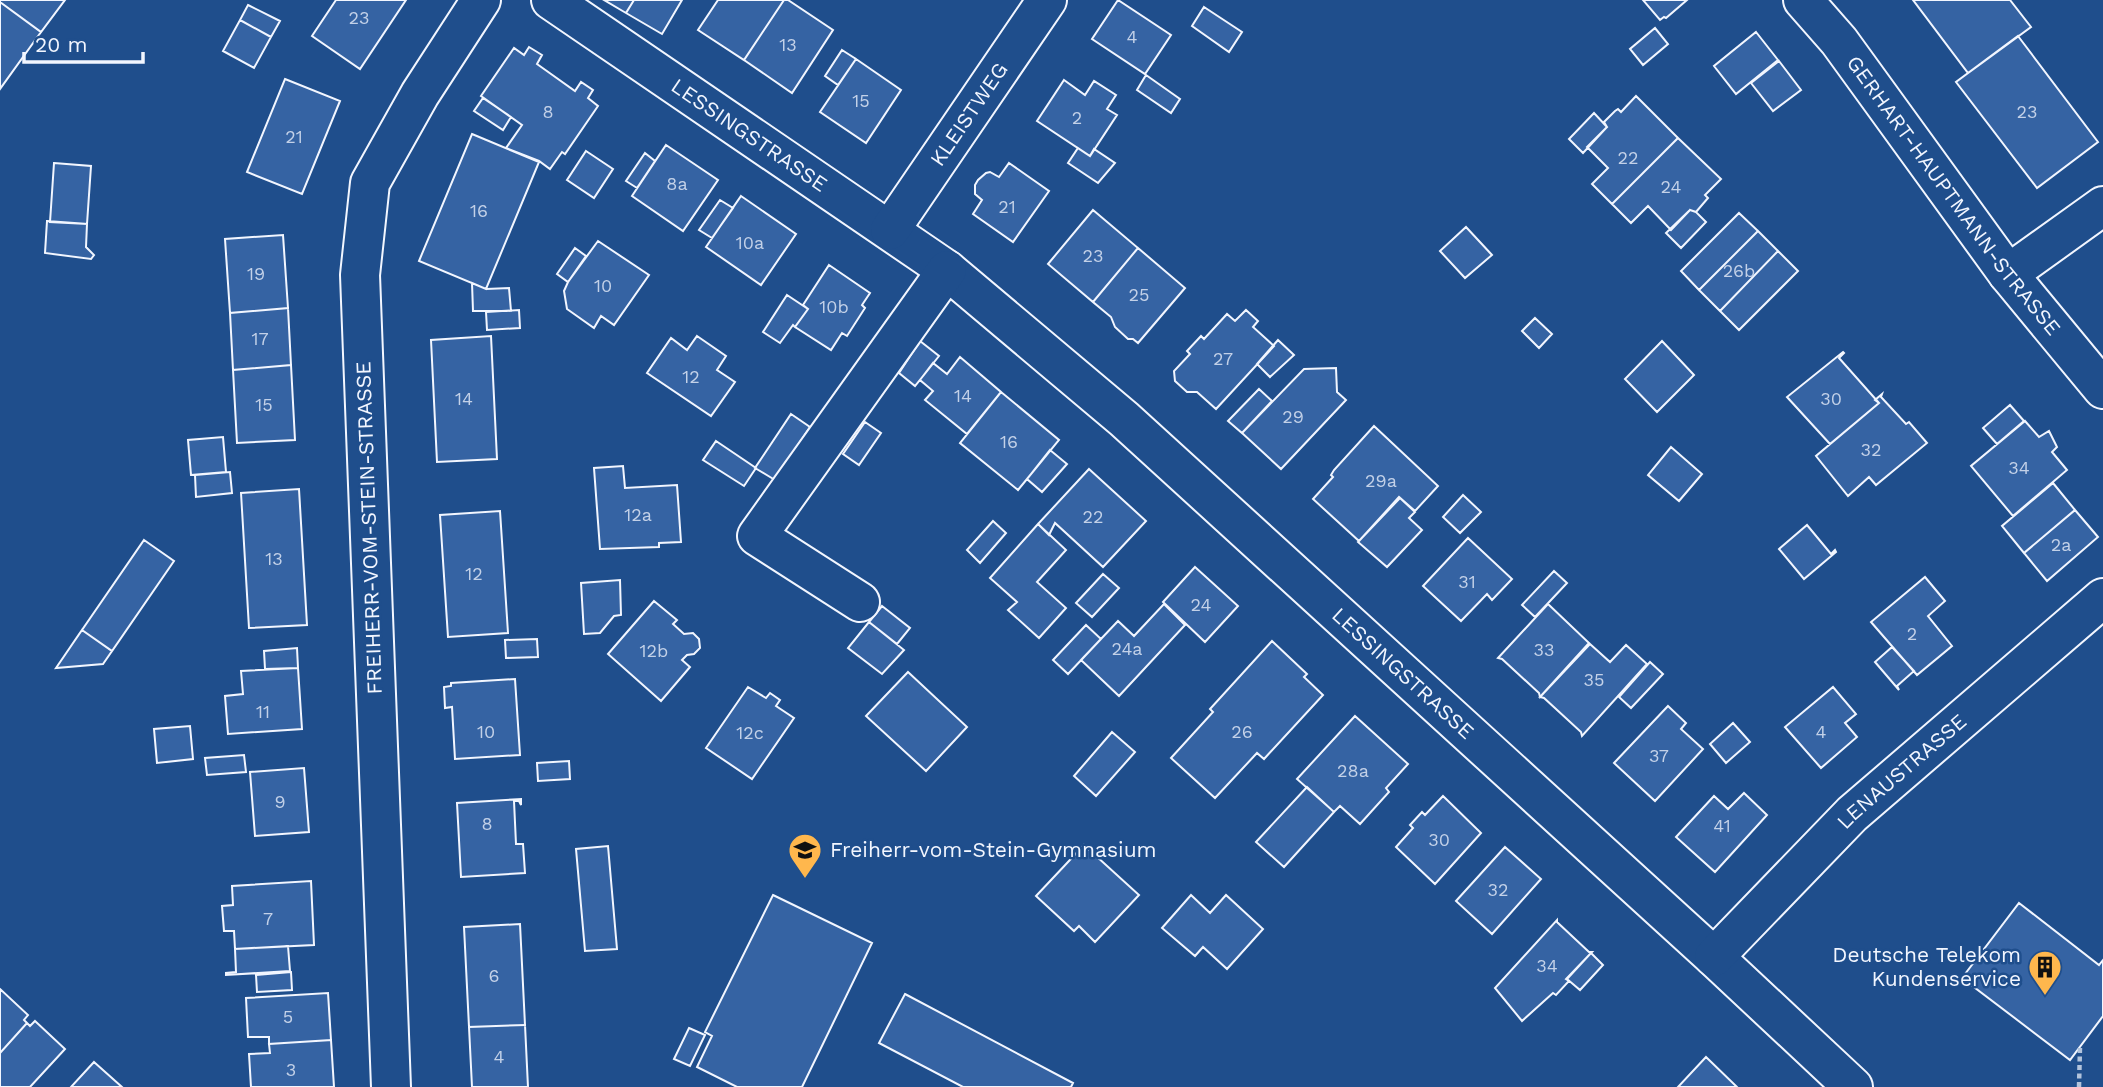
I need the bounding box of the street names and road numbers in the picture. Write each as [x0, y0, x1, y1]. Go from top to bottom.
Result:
street label: GERHART-HAUPTMANN-STRASSE [1842, 51, 2066, 340]
street label: KLEISTWEG [924, 57, 1013, 171]
street label: LESSINGSTRASSE [667, 73, 832, 197]
street label: FREIHERR-VOM-STEIN-STRASSE [350, 361, 387, 695]
street label: LESSINGSTRASSE [1327, 602, 1479, 744]
street label: LENAUSTRASSE [1831, 708, 1971, 834]

